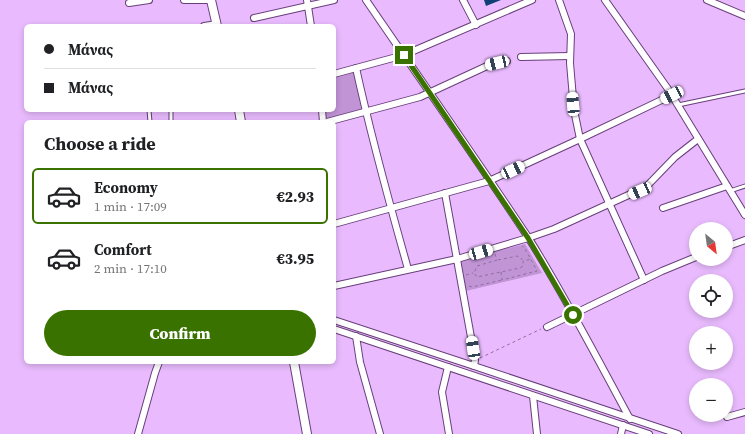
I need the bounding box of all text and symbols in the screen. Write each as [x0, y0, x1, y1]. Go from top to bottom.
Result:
text: Μάνας [68, 39, 113, 60]
route end [395, 46, 413, 64]
car [484, 54, 510, 72]
text: Μάνας [68, 77, 113, 98]
car [659, 84, 685, 106]
car [566, 92, 580, 116]
text: Choose a ride [44, 131, 156, 156]
car [500, 159, 526, 181]
text: Economy [94, 177, 158, 198]
icon: car [46, 178, 82, 214]
car [627, 181, 653, 201]
text: €2.93 [276, 186, 314, 207]
text: 1 min · 17:09 [94, 198, 167, 215]
north arrow [689, 222, 733, 266]
map controls [689, 222, 733, 422]
text: Comfort [94, 239, 152, 260]
icon: car [46, 240, 82, 276]
car [468, 243, 494, 261]
text: €3.95 [276, 248, 314, 269]
text: 2 min · 17:10 [94, 260, 167, 277]
button: locate [689, 274, 733, 318]
route start [564, 306, 582, 324]
button: Confirm [44, 310, 316, 356]
button: + [689, 326, 733, 370]
car [465, 335, 481, 361]
button: − [689, 378, 733, 422]

